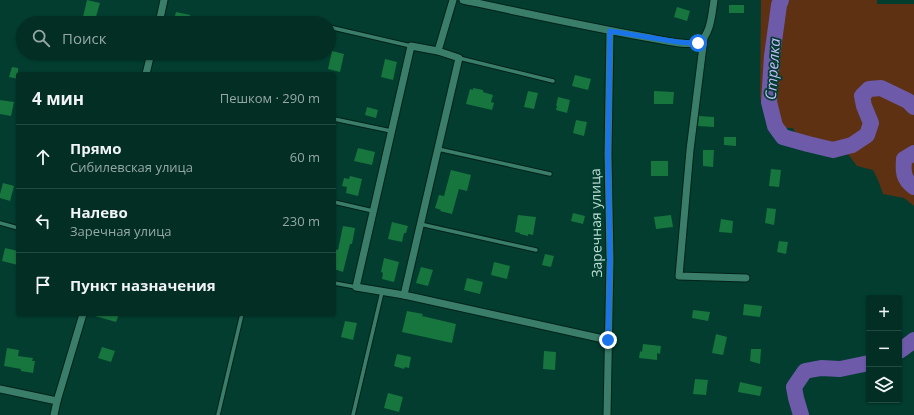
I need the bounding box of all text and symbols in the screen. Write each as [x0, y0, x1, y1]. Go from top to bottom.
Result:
search box [16, 16, 336, 60]
icon: search [30, 27, 52, 49]
text: Поиск [62, 28, 106, 48]
route start [689, 34, 707, 52]
water label: Стрелка [760, 37, 784, 100]
text: 4 мин [32, 87, 84, 110]
text: Пешком · 290 m [220, 89, 320, 107]
text: Прямо [70, 138, 122, 158]
icon: ahead [32, 146, 54, 168]
text: 60 m [290, 148, 320, 166]
text: Сибилевская улица [70, 158, 193, 176]
street label: Заречная улица [585, 168, 606, 278]
text: Налево [70, 202, 128, 222]
icon: left [32, 210, 54, 232]
text: 230 m [282, 212, 320, 230]
text: Заречная улица [70, 222, 172, 240]
icon: arrive [32, 274, 54, 296]
text: Пункт назначения [70, 275, 216, 295]
map controls [866, 295, 902, 403]
button: + [866, 295, 902, 331]
route end [599, 331, 617, 349]
button: − [866, 331, 902, 367]
button: layers [866, 367, 902, 403]

